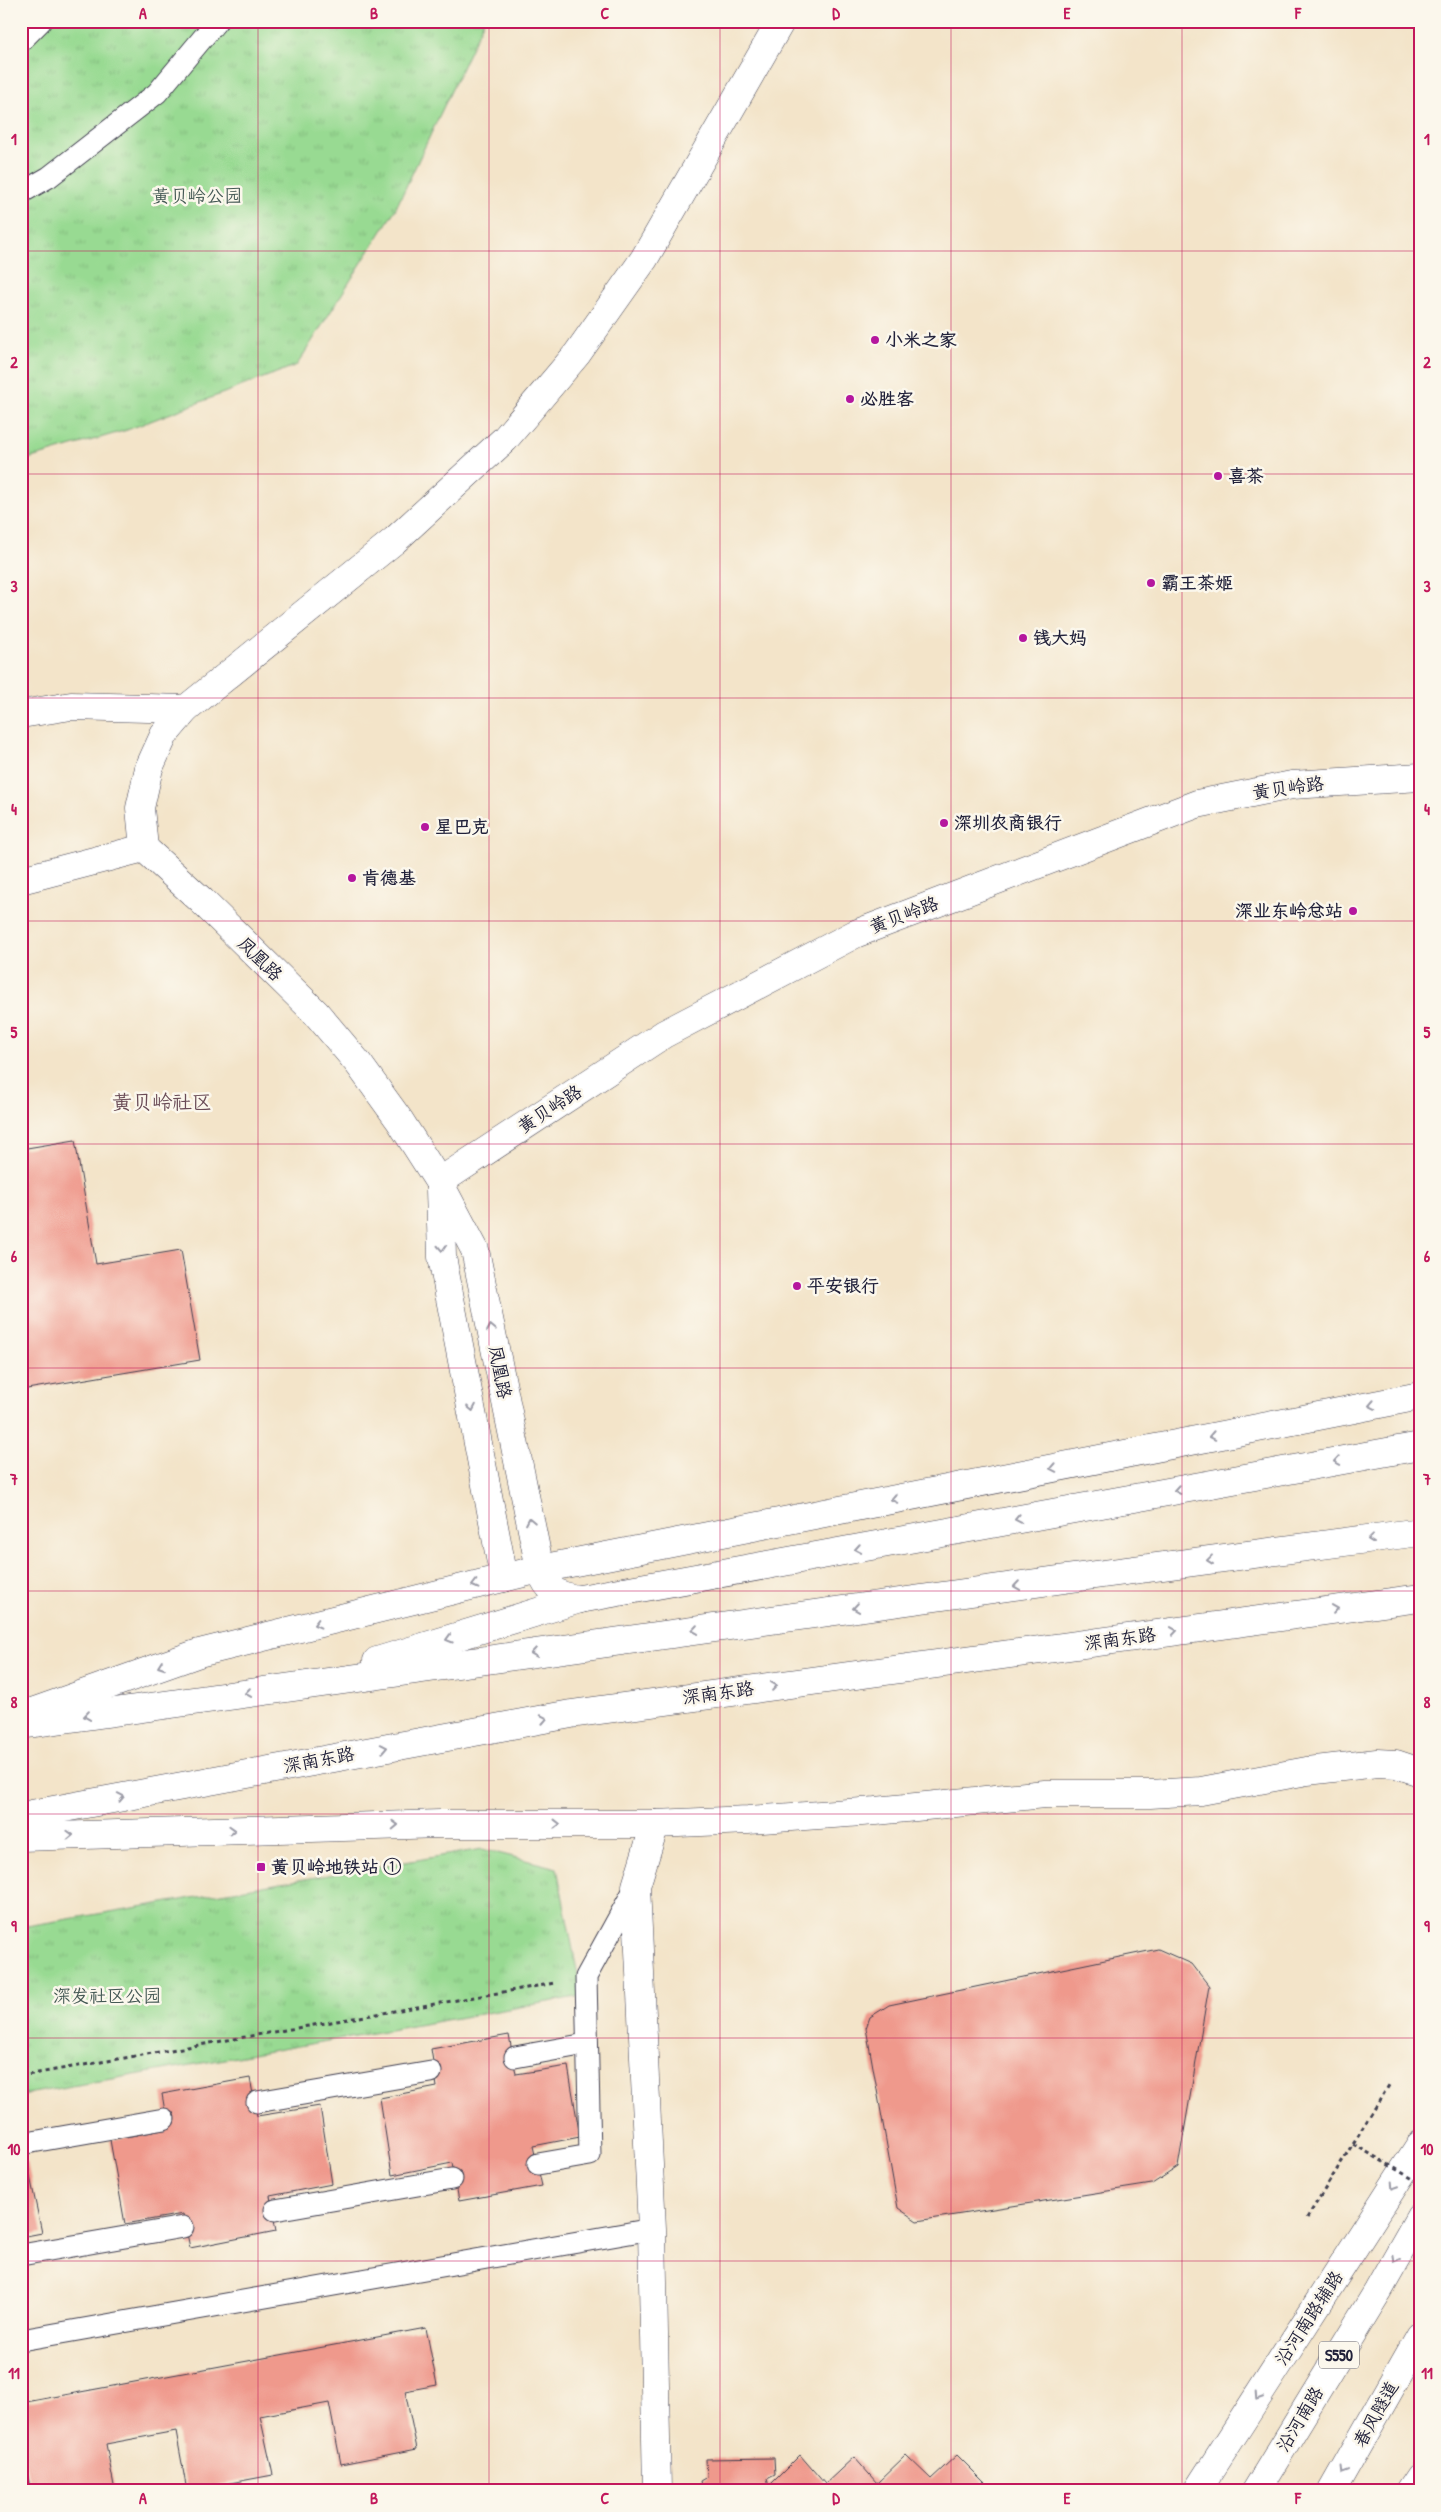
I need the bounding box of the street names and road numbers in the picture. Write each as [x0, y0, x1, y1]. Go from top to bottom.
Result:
street label: 黄贝岭路 [1251, 770, 1325, 805]
street label: 黄贝岭路 [866, 890, 942, 939]
street label: 凤凰路 [232, 931, 288, 986]
street label: 黄贝岭路 [513, 1078, 587, 1139]
street label: 凤凰路 [483, 1343, 518, 1401]
street label: 深南东路 [1083, 1621, 1157, 1656]
street label: 深南东路 [681, 1675, 755, 1710]
street label: 深南东路 [281, 1740, 357, 1779]
street label: 沿河南路辅路 [1269, 2266, 1348, 2370]
road number: S550 [1319, 2342, 1359, 2368]
street label: 春风隧道 [1347, 2376, 1404, 2451]
street label: 沿河南路 [1270, 2381, 1329, 2456]

